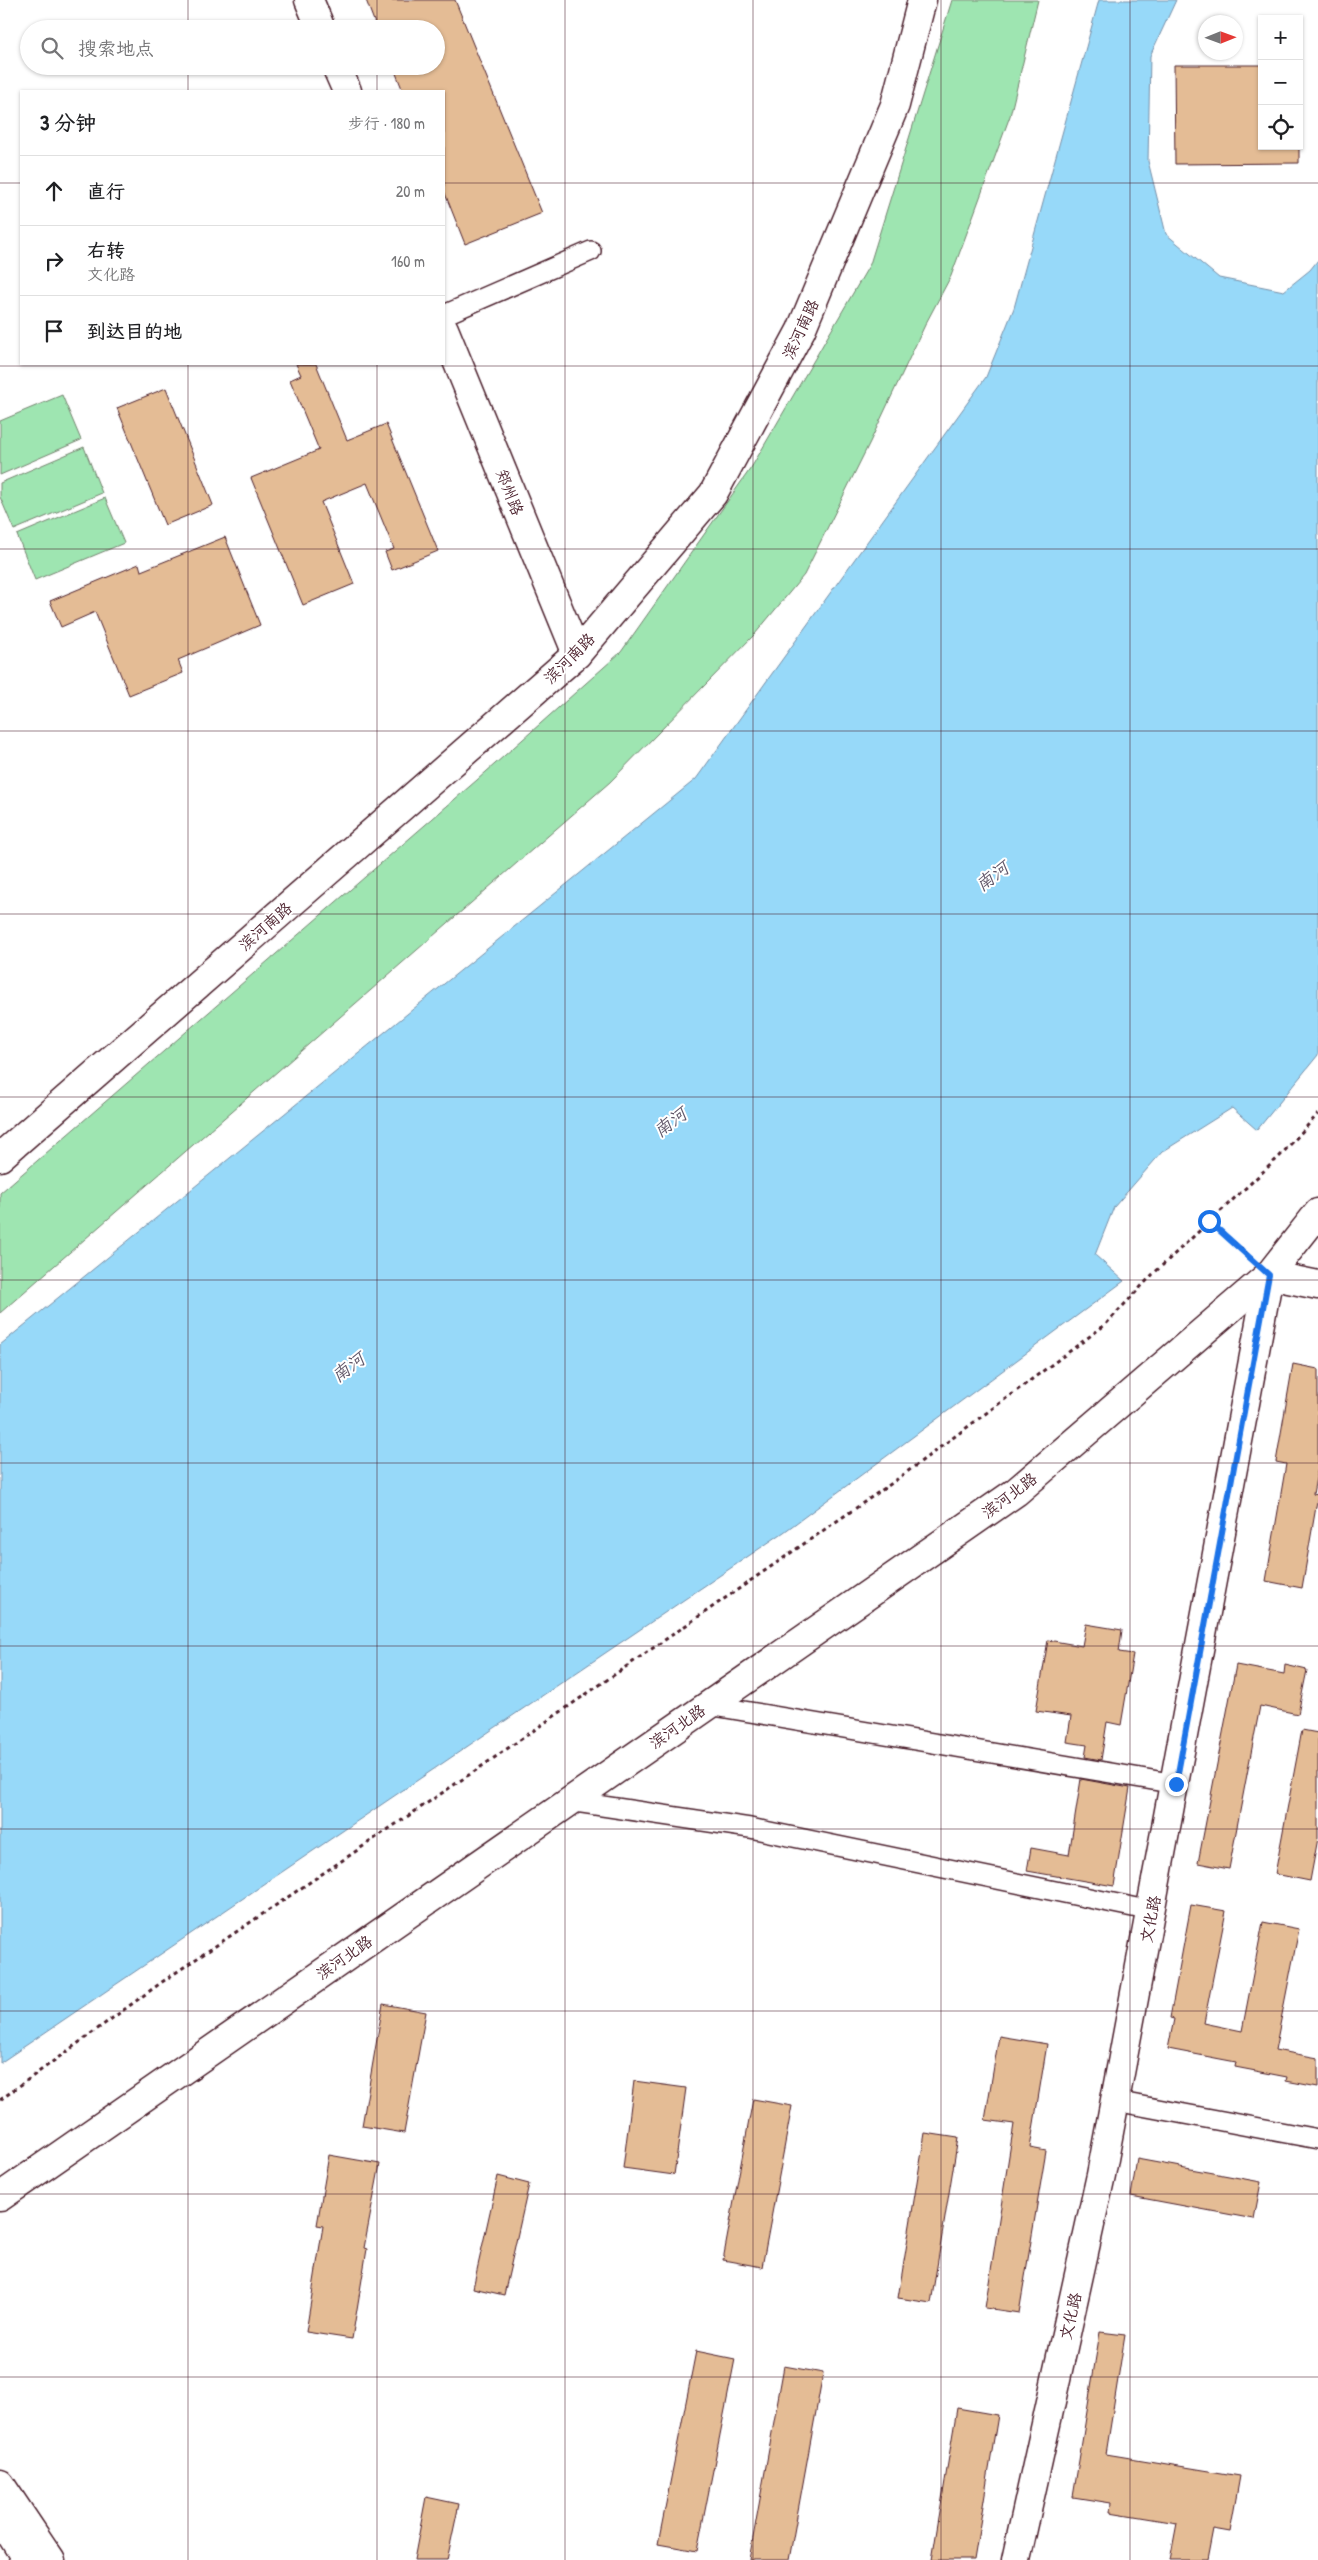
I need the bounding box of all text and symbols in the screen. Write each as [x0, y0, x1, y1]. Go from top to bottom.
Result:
north arrow [1198, 15, 1243, 60]
map controls [1258, 15, 1303, 150]
button: + [1258, 15, 1303, 60]
search box [20, 20, 445, 75]
icon: search [38, 34, 66, 62]
text: 搜索地点 [78, 35, 154, 61]
button: − [1258, 60, 1303, 105]
button: locate [1258, 105, 1303, 150]
text: 3 分钟 [40, 108, 96, 137]
text: 步行 · 180 m [348, 112, 425, 134]
icon: ahead [40, 177, 68, 205]
text: 直行 [87, 178, 125, 204]
text: 20 m [396, 180, 425, 202]
text: 右转 [87, 237, 125, 263]
icon: right [40, 247, 68, 275]
text: 160 m [391, 250, 425, 272]
text: 文化路 [87, 263, 135, 285]
street label: 滨河南路 [777, 295, 823, 363]
icon: arrive [40, 317, 68, 345]
text: 到达目的地 [87, 318, 182, 344]
street label: 郑州路 [491, 466, 529, 518]
street label: 滨河南路 [539, 628, 599, 688]
water label: 南河 [970, 853, 1016, 897]
street label: 滨河南路 [234, 897, 296, 955]
water label: 南河 [648, 1099, 694, 1143]
route start [1198, 1210, 1221, 1233]
water label: 南河 [326, 1344, 372, 1388]
street label: 滨河北路 [977, 1467, 1041, 1523]
street label: 滨河北路 [644, 1699, 710, 1753]
route end [1165, 1773, 1188, 1796]
street label: 文化路 [1135, 1893, 1165, 1945]
street label: 滨河北路 [311, 1930, 377, 1984]
street label: 文化路 [1054, 2290, 1086, 2342]

